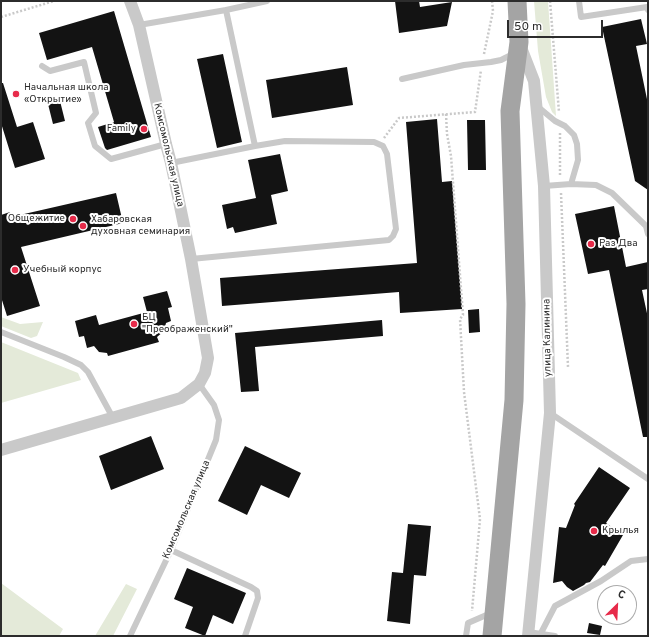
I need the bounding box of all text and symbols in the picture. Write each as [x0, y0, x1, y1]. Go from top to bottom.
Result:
scale bar [509, 12, 605, 38]
text: 50 m [514, 19, 542, 35]
place label: Начальная школа «Открытие» [24, 82, 109, 106]
marker: Начальная школа «Открытие» [11, 89, 21, 99]
street label: Комсомольская улица [150, 102, 186, 208]
place label: Family [107, 123, 136, 135]
marker: Family [139, 124, 149, 134]
place label: Общежитие [8, 213, 65, 225]
marker: Общежитие [68, 214, 78, 224]
place label: Хабаровская духовная семинария [91, 214, 190, 238]
marker: Хабаровская духовная семинария [78, 221, 88, 231]
place label: Раз Два [599, 238, 638, 250]
marker: Раз Два [586, 239, 596, 249]
place label: Учебный корпус [23, 264, 102, 276]
marker: Учебный корпус [10, 265, 20, 275]
street label: улица Калинина [541, 299, 555, 377]
place label: БЦ "Преображенский" [142, 312, 233, 336]
marker: БЦ "Преображенский" [129, 319, 139, 329]
street label: Комсомольская улица [161, 459, 213, 561]
place label: Крылья [602, 525, 639, 537]
marker: Крылья [589, 526, 599, 536]
north arrow [597, 585, 637, 625]
text: С [615, 587, 628, 603]

